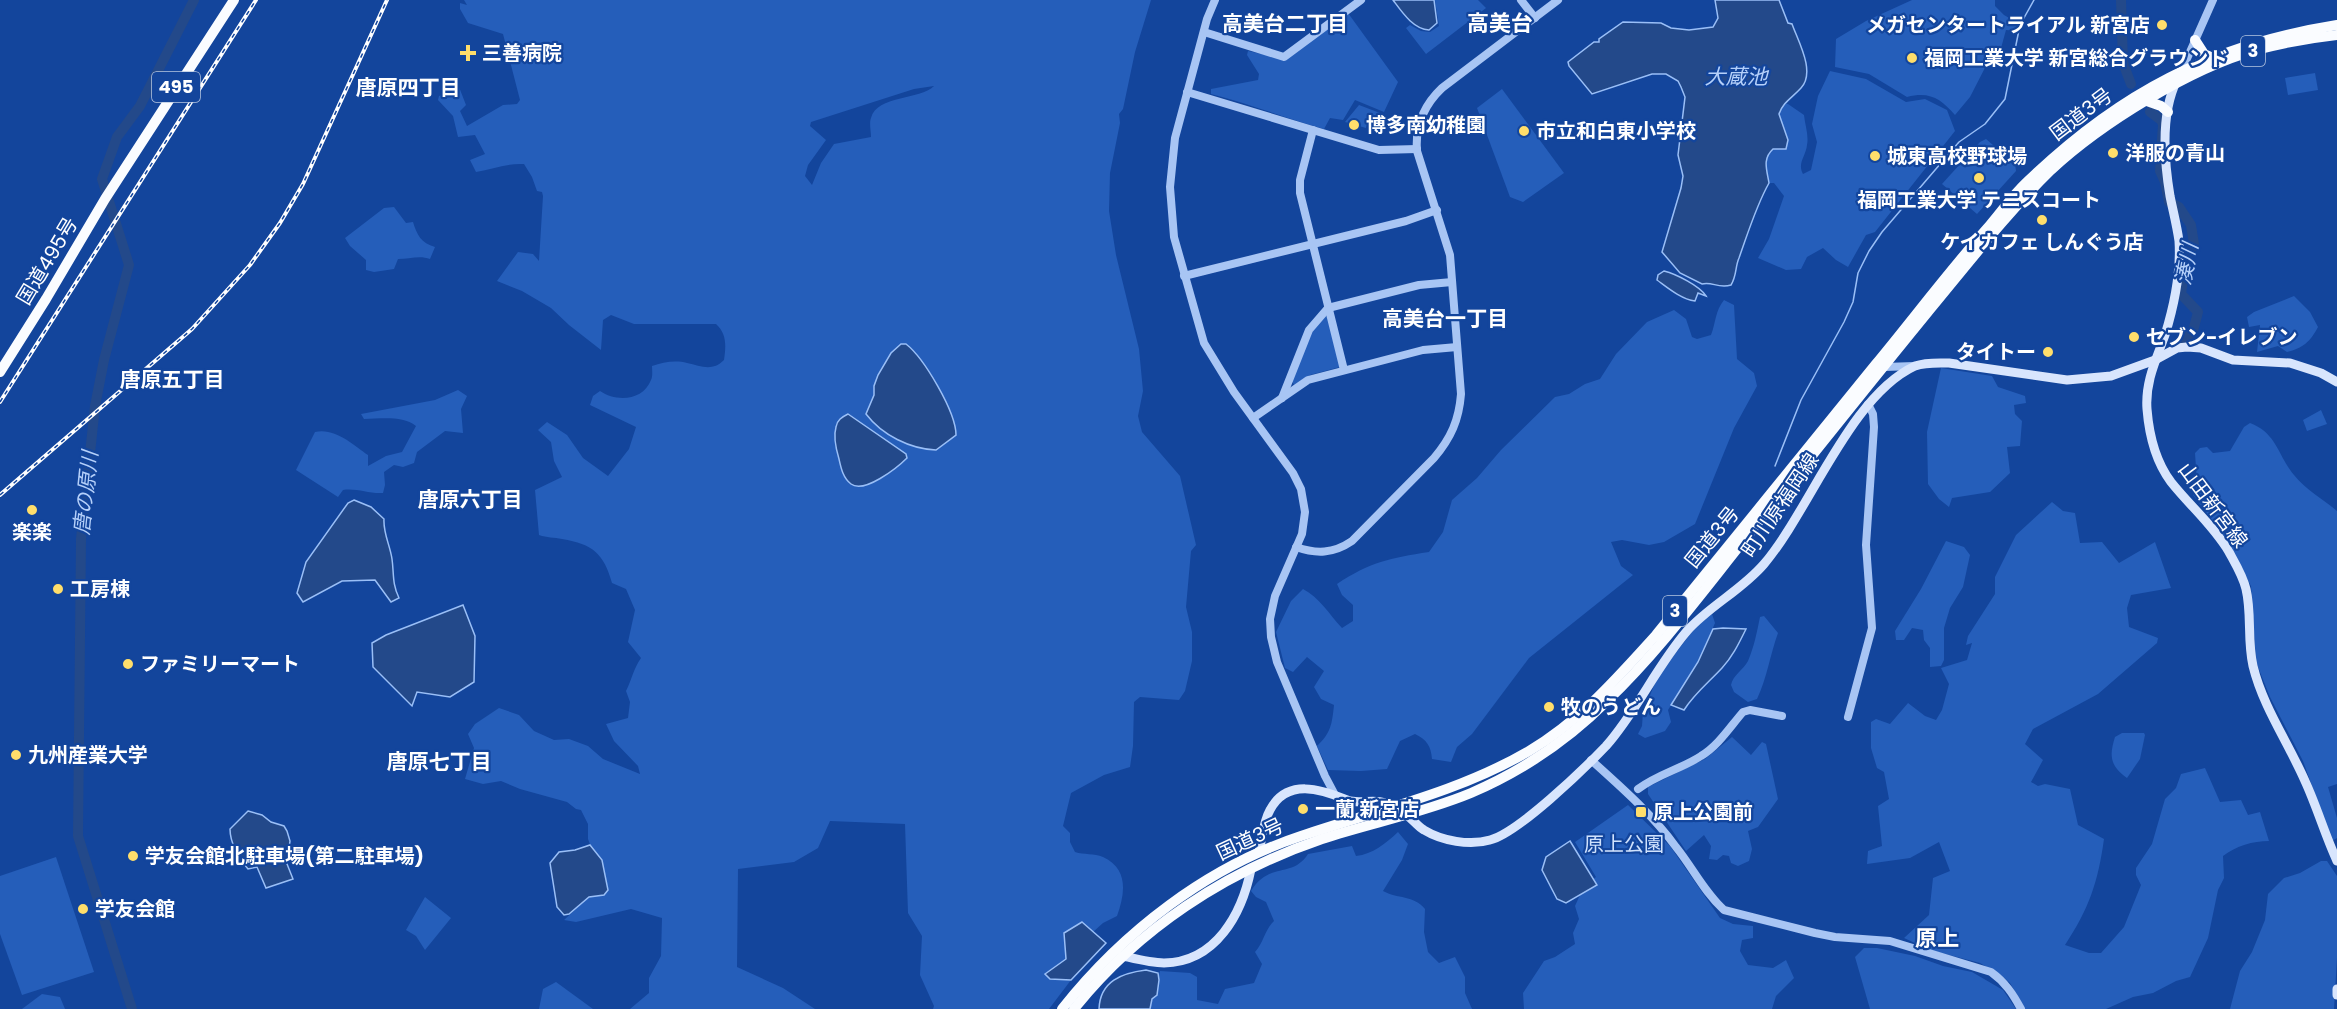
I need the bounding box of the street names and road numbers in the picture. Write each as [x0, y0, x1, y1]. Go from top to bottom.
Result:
road number: 3 [2241, 36, 2265, 66]
road number: 495 [152, 72, 200, 102]
street label: 国道3号 [2044, 81, 2118, 147]
street label: 国道495号 [10, 212, 84, 310]
street label: 町川原福岡線 [1735, 447, 1825, 563]
street label: 山田新宮線 [2172, 457, 2254, 553]
street label: 国道3号 [1679, 500, 1745, 574]
road number: 3 [1663, 596, 1687, 626]
street label: 国道3号 [1212, 811, 1288, 867]

